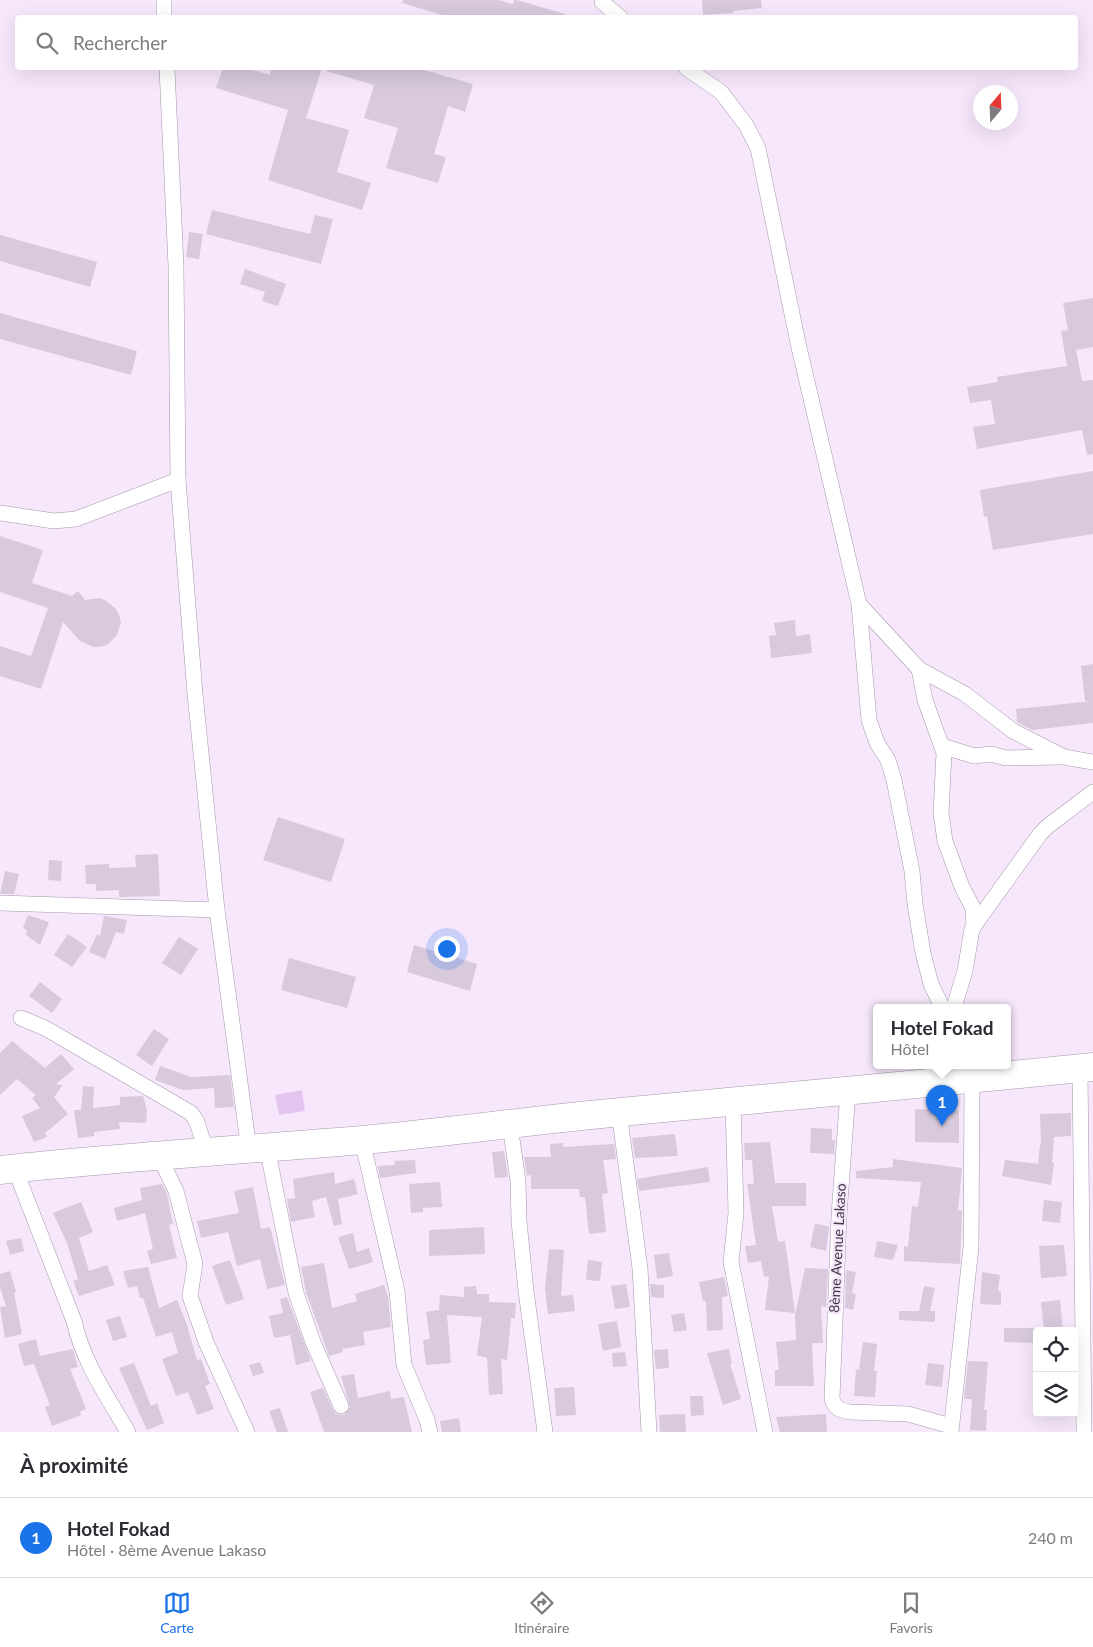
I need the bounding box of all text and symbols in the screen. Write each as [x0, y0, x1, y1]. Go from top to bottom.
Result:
search box [15, 15, 1078, 70]
icon: search [33, 29, 61, 57]
text: Rechercher [73, 31, 167, 54]
north arrow [973, 85, 1018, 130]
your location [434, 936, 460, 962]
popup [873, 1004, 1011, 1069]
text: Hotel Fokad [891, 1016, 993, 1039]
text: Hôtel [891, 1039, 929, 1058]
pin: 1 [926, 1085, 958, 1126]
street label: 8ème Avenue Lakaso [825, 1183, 849, 1313]
map controls [1033, 1327, 1078, 1417]
button: locate [1033, 1327, 1078, 1372]
button: layers [1033, 1372, 1078, 1417]
text: À proximité [20, 1452, 128, 1477]
text: Hotel Fokad [67, 1517, 170, 1540]
text: 1 [31, 1528, 41, 1547]
text: 240 m [1028, 1528, 1073, 1547]
text: Hôtel · 8ème Avenue Lakaso [67, 1540, 266, 1559]
tab: Carte [160, 1589, 194, 1636]
tab: Itinéraire [514, 1589, 569, 1636]
tab: Favoris [890, 1589, 933, 1636]

